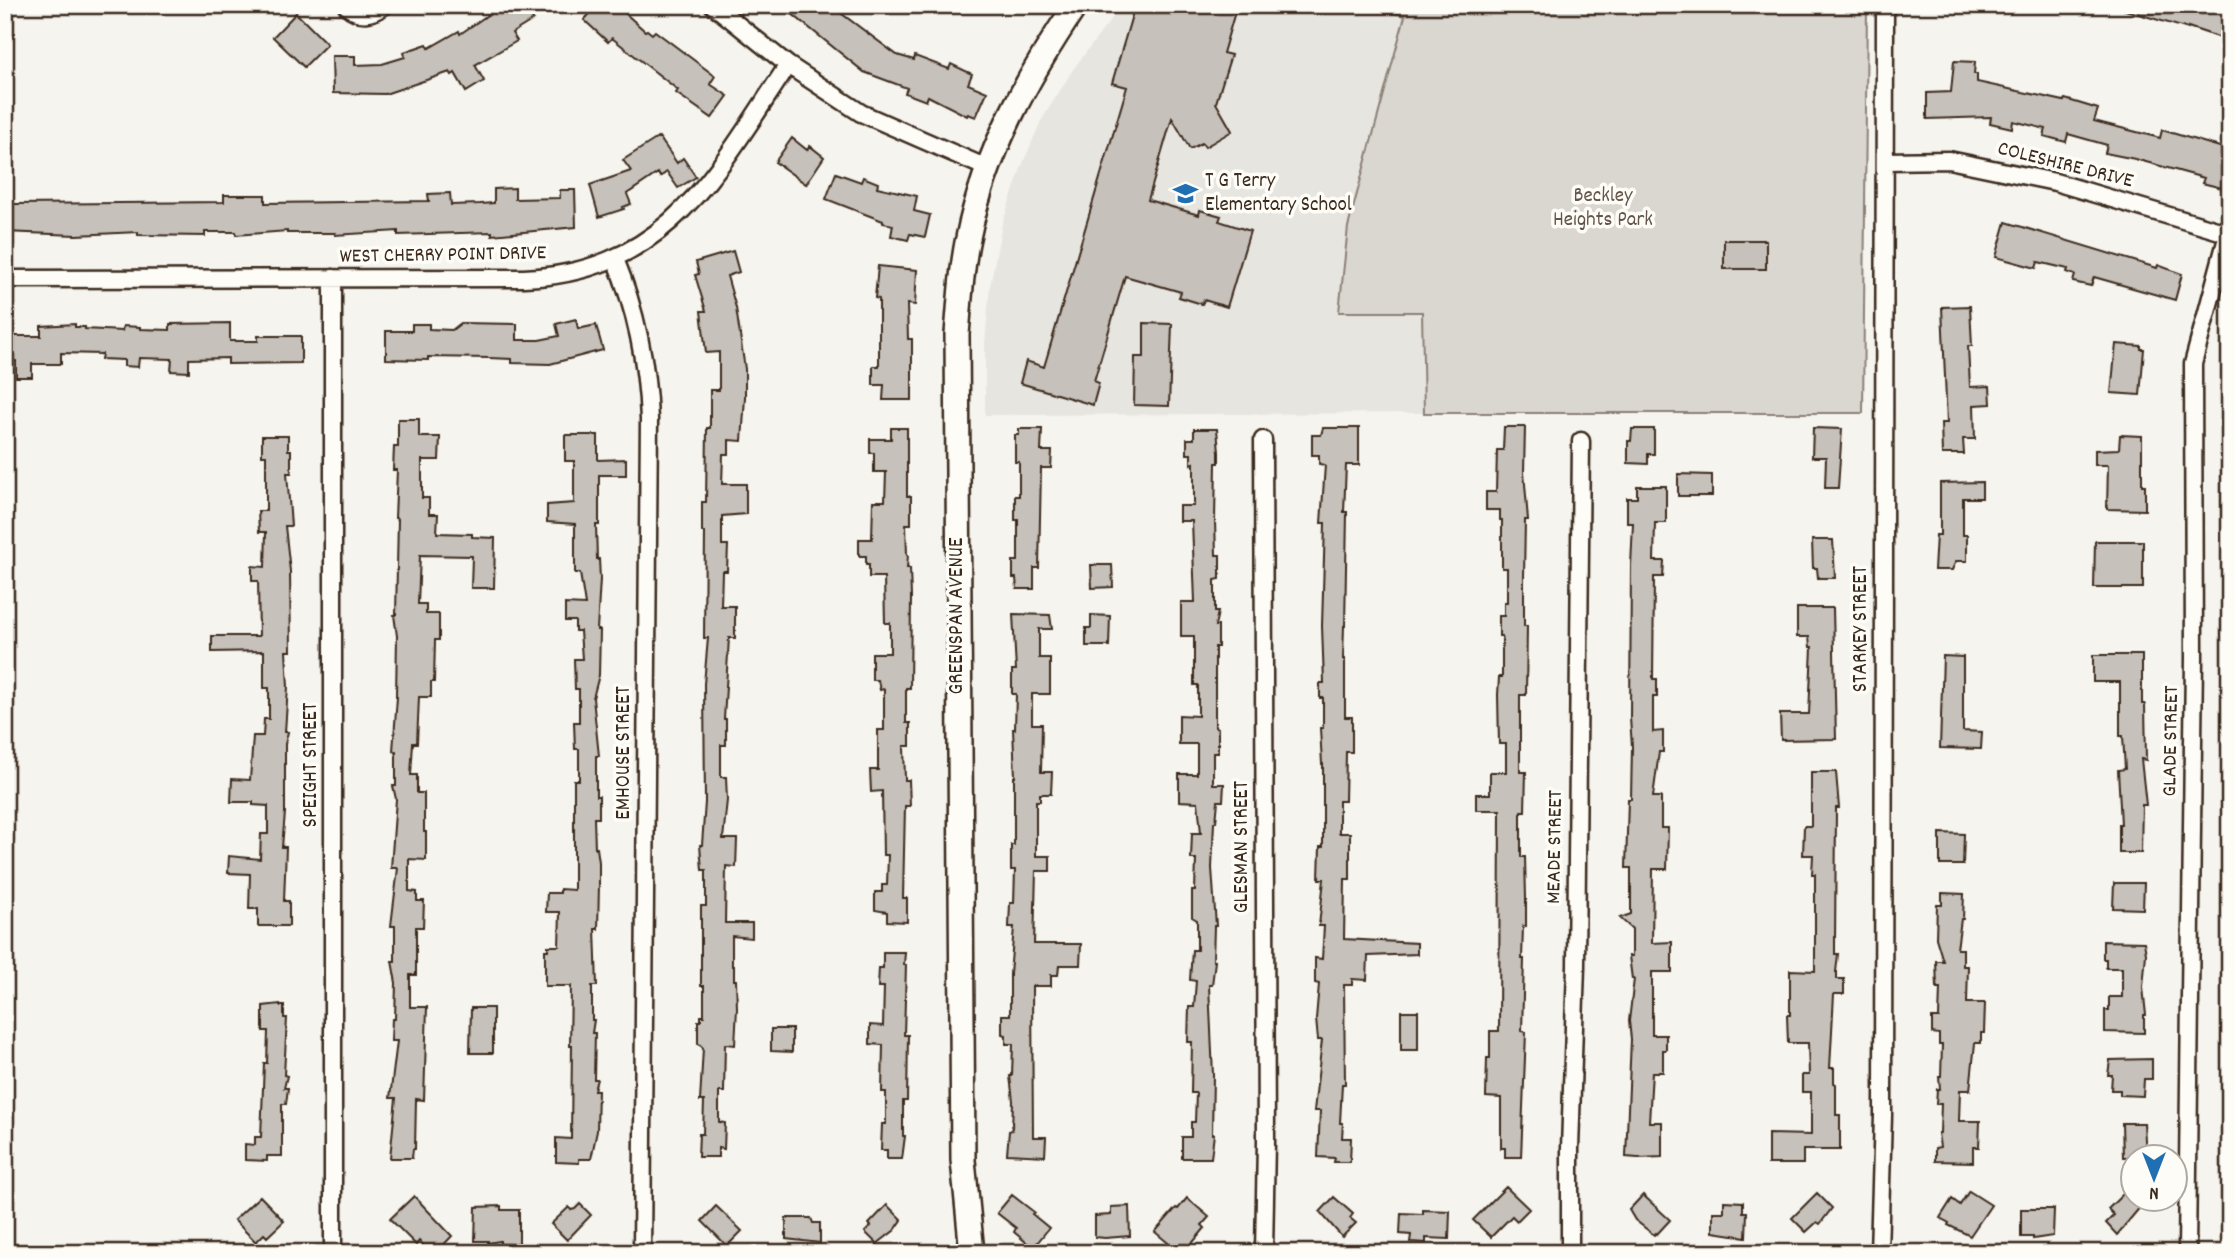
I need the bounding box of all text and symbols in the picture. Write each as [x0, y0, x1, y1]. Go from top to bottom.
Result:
street label: COLESHIRE DRIVE [1994, 135, 2136, 197]
place label: T G Terry Elementary School [1205, 167, 1352, 221]
school or university icon: T G Terry Elementary School [1171, 180, 1199, 208]
park label: Beckley Heights Park [1553, 182, 1653, 236]
street label: WEST CHERRY POINT DRIVE [339, 239, 547, 273]
street label: GREENSPAN AVENUE [943, 537, 973, 694]
street label: STARKEY STREET [1847, 565, 1877, 692]
street label: GLADE STREET [2156, 685, 2188, 797]
street label: EMHOUSE STREET [610, 686, 640, 820]
street label: SPEIGHT STREET [297, 702, 327, 827]
street label: GLESMAN STREET [1228, 780, 1258, 913]
street label: MEADE STREET [1540, 789, 1572, 904]
north arrow [2120, 1142, 2190, 1212]
text: N [2149, 1178, 2159, 1205]

